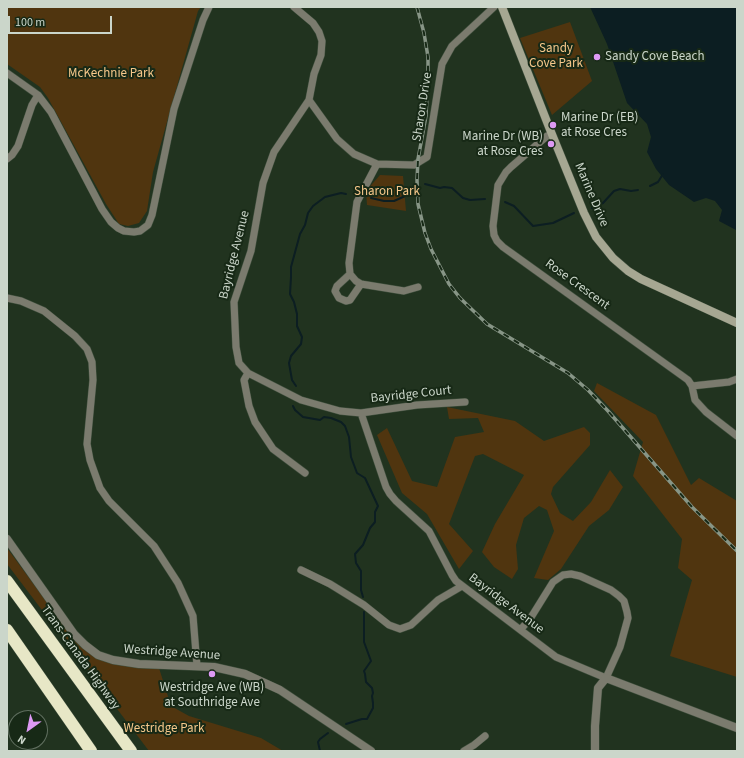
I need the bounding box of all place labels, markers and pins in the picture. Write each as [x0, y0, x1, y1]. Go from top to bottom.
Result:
place label: Sandy Cove Beach [605, 49, 704, 65]
marker: Sandy Cove Beach [592, 52, 602, 62]
place label: Marine Dr (EB) at Rose Cres [561, 110, 638, 141]
marker: Marine Dr (EB) at Rose Cres [548, 120, 558, 130]
place label: Marine Dr (WB) at Rose Cres [462, 129, 543, 160]
marker: Marine Dr (WB) at Rose Cres [546, 139, 556, 149]
marker: Westridge Ave (WB) at Southridge Ave [207, 669, 217, 679]
place label: Westridge Ave (WB) at Southridge Ave [160, 680, 264, 711]

